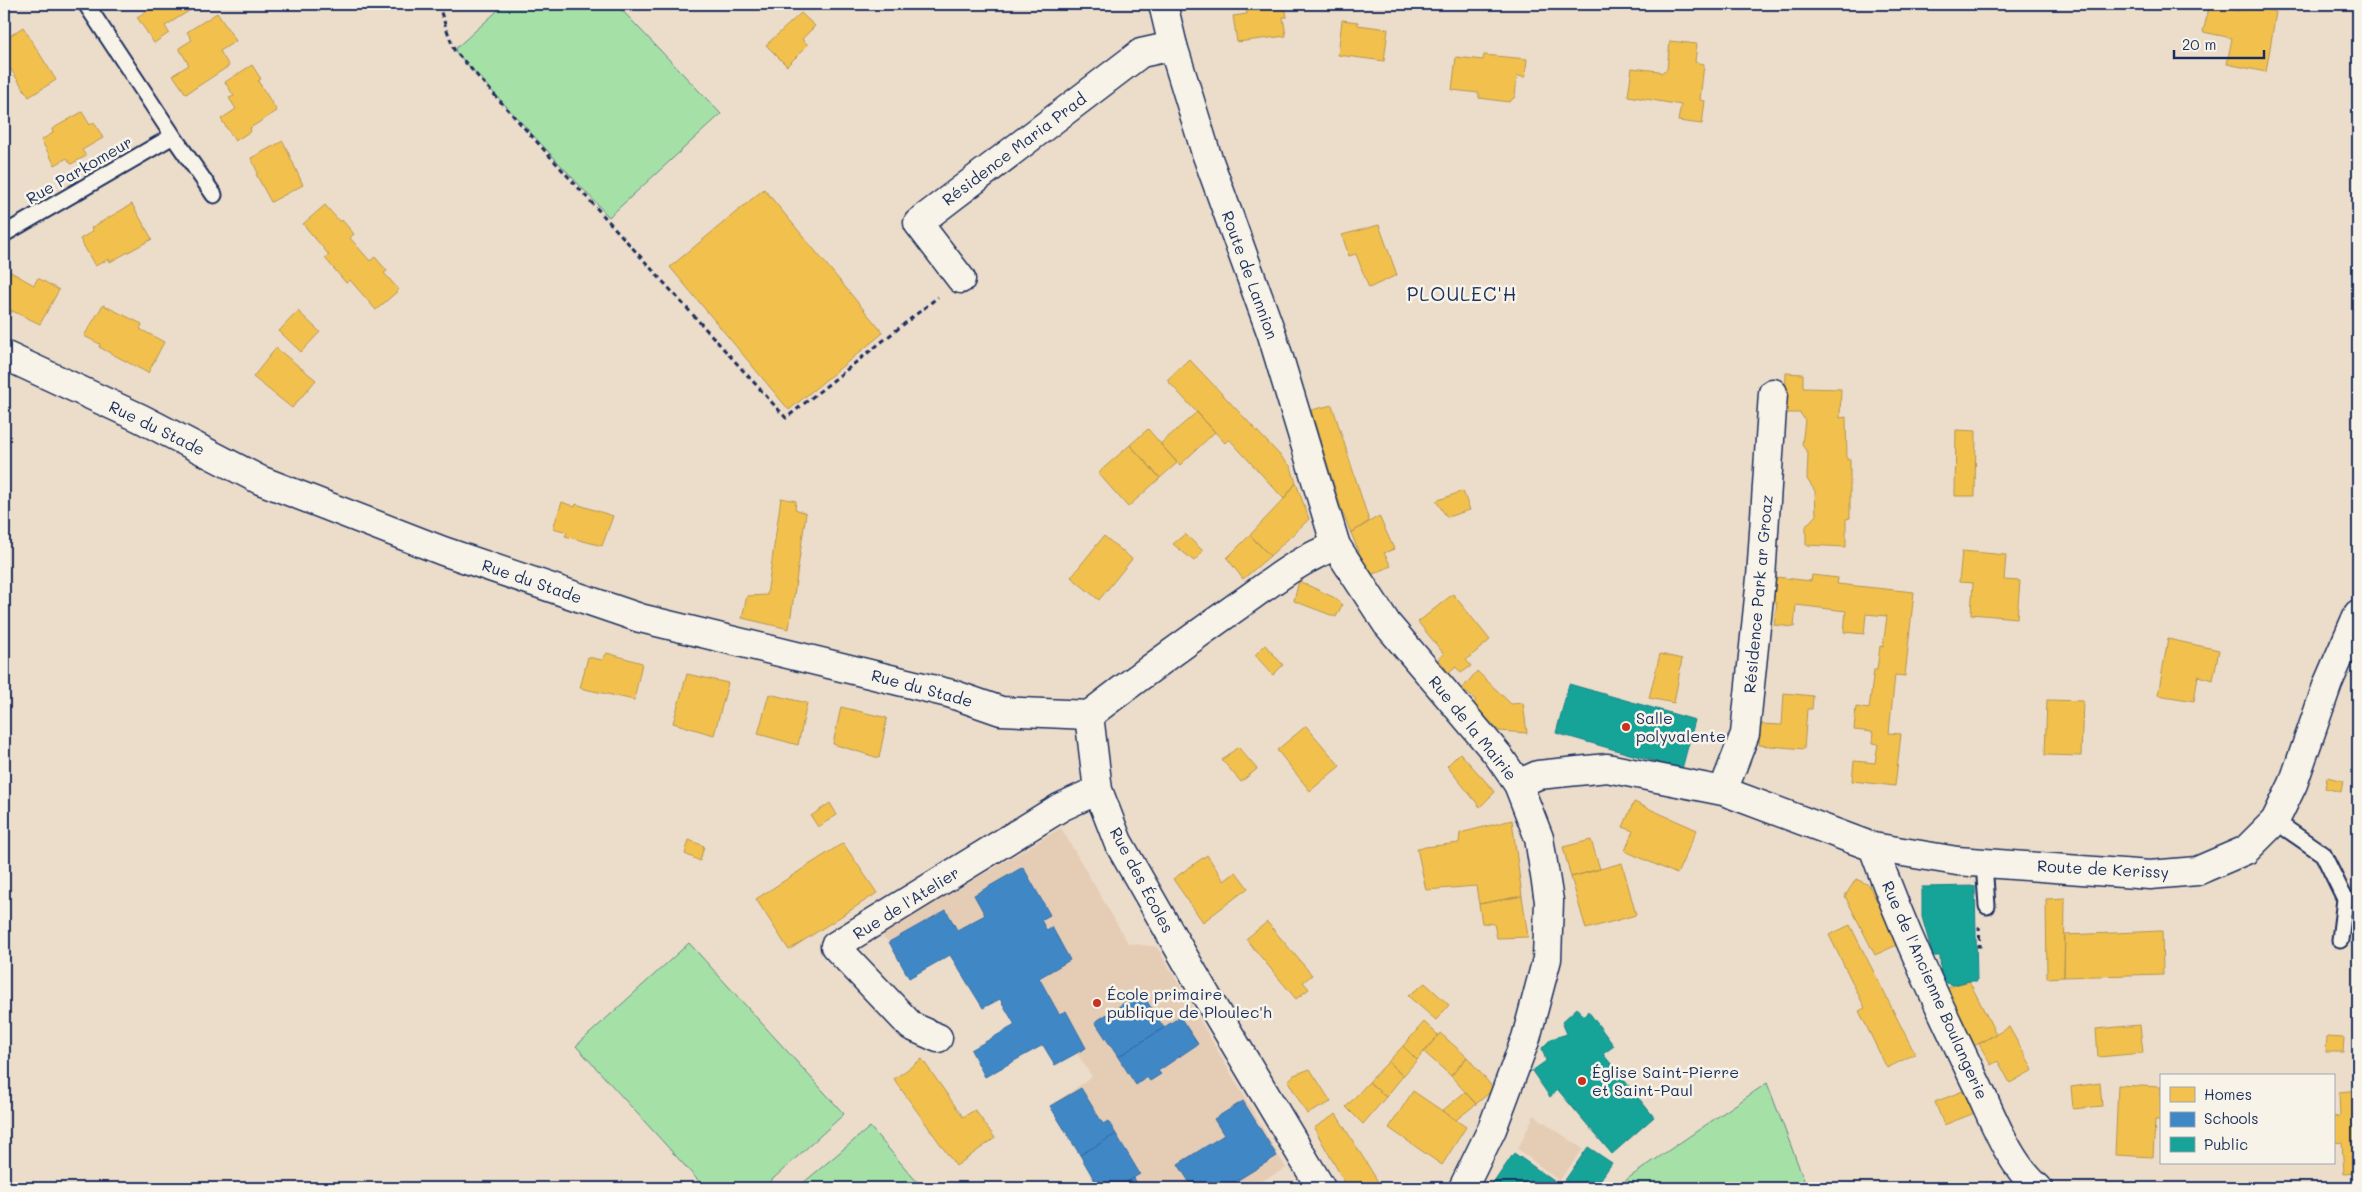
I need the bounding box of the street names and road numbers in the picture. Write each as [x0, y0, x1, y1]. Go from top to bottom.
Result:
street label: Résidence Maria Prad [937, 88, 1090, 210]
street label: Rue Parkomeur [22, 131, 136, 208]
street label: Route de Lannion [1218, 208, 1283, 342]
street label: Rue du Stade [106, 395, 209, 460]
street label: Résidence Park ar Groaz [1738, 494, 1777, 694]
street label: Rue du Stade [480, 554, 585, 607]
street label: Rue du Stade [869, 664, 975, 711]
street label: Rue de la Mairie [1425, 671, 1522, 784]
street label: Rue des Écoles [1106, 823, 1179, 936]
street label: Route de Kerissy [2036, 855, 2170, 882]
street label: Rue de l'Atelier [849, 861, 963, 944]
street label: Rue de l'Ancienne Boulangerie [1878, 877, 1993, 1102]

